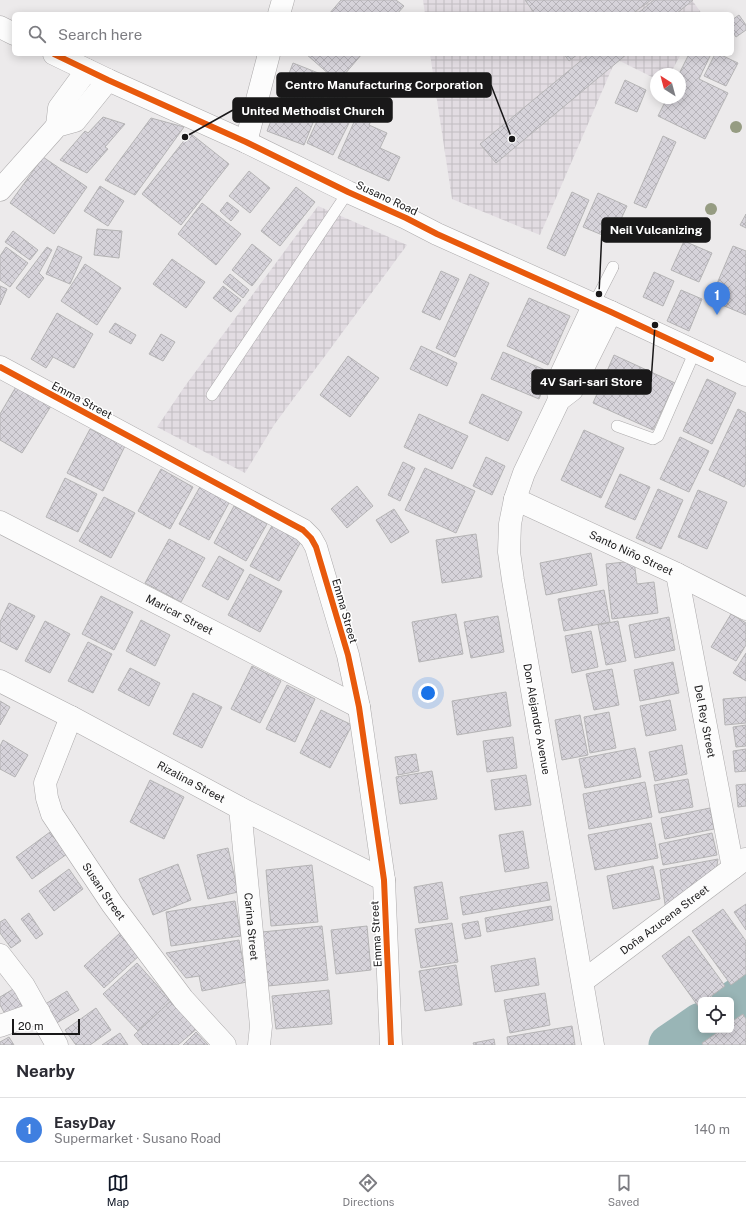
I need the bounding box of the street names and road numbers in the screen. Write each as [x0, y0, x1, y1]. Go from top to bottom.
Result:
street label: Susano Road [354, 178, 420, 218]
street label: Emma Street [50, 379, 114, 421]
street label: Santo Niño Street [587, 528, 675, 577]
street label: Emma Street [330, 577, 360, 645]
street label: Maricar Street [144, 592, 215, 637]
street label: Don Alejandro Avenue [521, 662, 553, 776]
street label: Del Rey Street [692, 684, 718, 759]
street label: Rizalina Street [155, 759, 227, 805]
street label: Susan Street [80, 860, 128, 922]
street label: Doña Azucena Street [618, 882, 711, 957]
street label: Carina Street [242, 892, 261, 961]
street label: Emma Street [368, 900, 384, 968]

